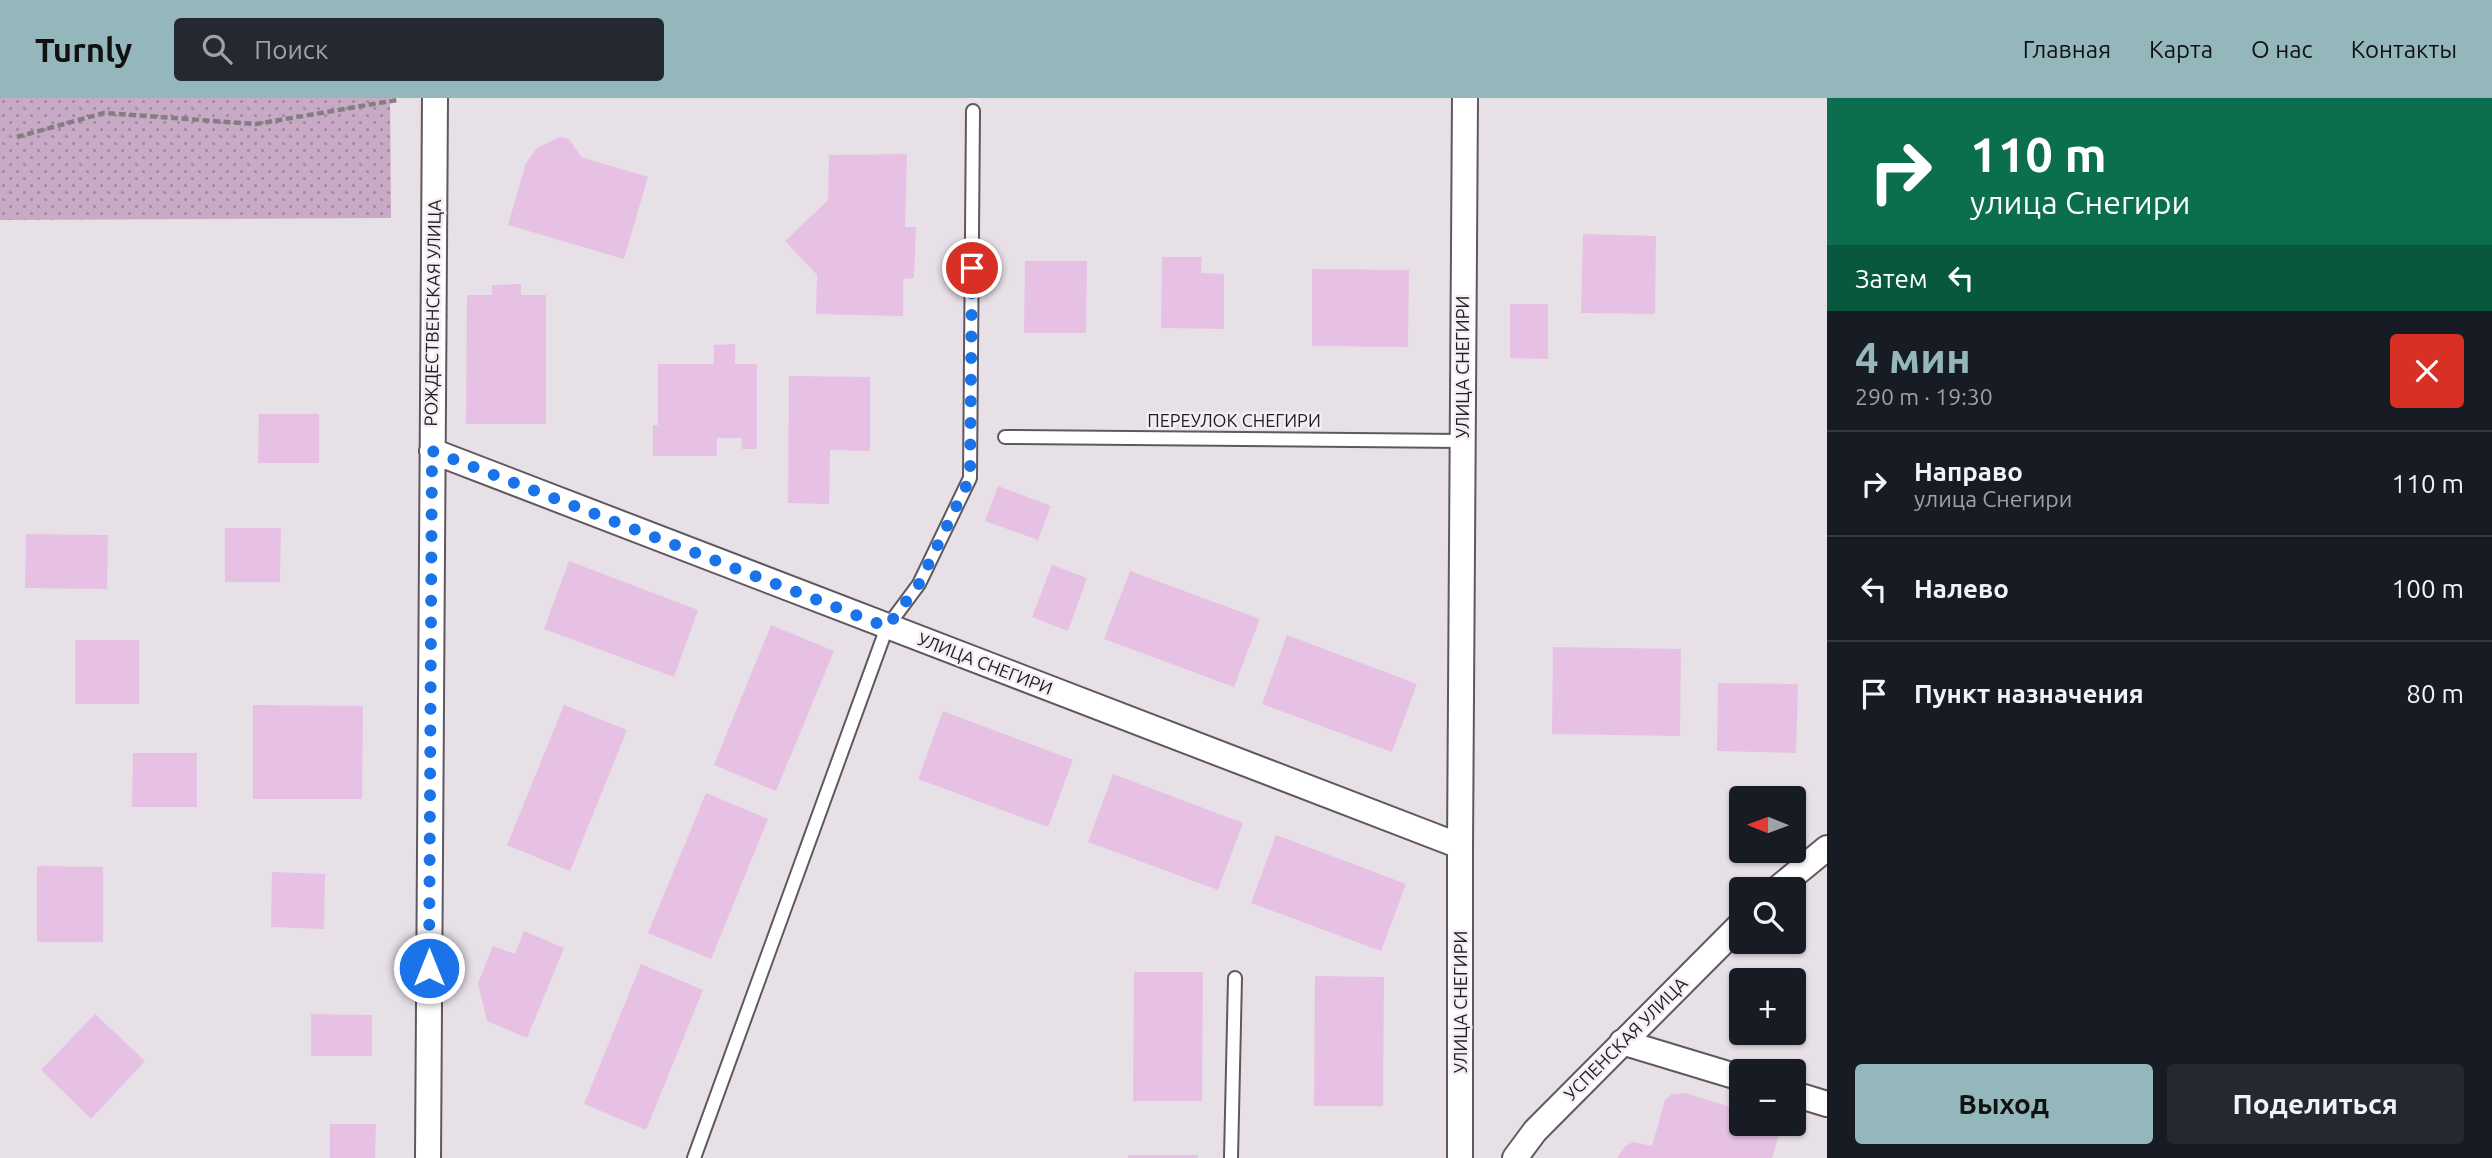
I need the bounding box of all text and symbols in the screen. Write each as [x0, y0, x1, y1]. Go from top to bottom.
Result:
search box [174, 18, 664, 81]
icon: search [198, 30, 236, 68]
text: Turnly [35, 31, 132, 68]
text: Поиск [254, 35, 328, 64]
text: Главная [2023, 36, 2111, 63]
text: Карта [2149, 36, 2213, 63]
text: О нас [2251, 36, 2313, 63]
text: Контакты [2351, 36, 2457, 63]
icon: right [1855, 126, 1946, 217]
text: 110 m [1970, 126, 2107, 181]
text: улица Снегири [1970, 184, 2190, 220]
street label: РОЖДЕСТВЕНСКАЯ УЛИЦА [420, 199, 444, 427]
pin [942, 238, 1002, 298]
icon: arrive [953, 249, 991, 287]
icon: left [1942, 259, 1980, 297]
text: Затем [1855, 264, 1928, 293]
street label: УЛИЦА СНЕГИРИ [1452, 296, 1472, 438]
text: 4 мин [1855, 334, 1971, 381]
button: close [2390, 334, 2464, 408]
text: 290 m · 19:30 [1855, 384, 1993, 409]
street label: ПЕРЕУЛОК СНЕГИРИ [1147, 410, 1321, 430]
text: Направо [1914, 457, 2023, 486]
icon: right [1855, 465, 1893, 503]
text: 110 m [2392, 469, 2464, 498]
text: улица Снегири [1914, 486, 2072, 511]
icon: left [1855, 570, 1893, 608]
text: Налево [1914, 574, 2009, 603]
text: 100 m [2392, 574, 2464, 603]
street label: УЛИЦА СНЕГИРИ [915, 628, 1055, 698]
icon: arrive [1855, 675, 1893, 713]
text: Пункт назначения [1914, 679, 2144, 708]
text: 80 m [2406, 679, 2464, 708]
north arrow [1729, 786, 1806, 863]
map controls [1729, 786, 1806, 1136]
button: search [1729, 877, 1806, 954]
position arrow [392, 931, 466, 1005]
street label: УЛИЦА СНЕГИРИ [1450, 931, 1470, 1073]
button: + [1729, 968, 1806, 1045]
street label: УСПЕНСКАЯ УЛИЦА [1560, 973, 1691, 1104]
button: − [1729, 1059, 1806, 1136]
button: Выход [1855, 1064, 2153, 1144]
button: Поделиться [2167, 1064, 2464, 1144]

